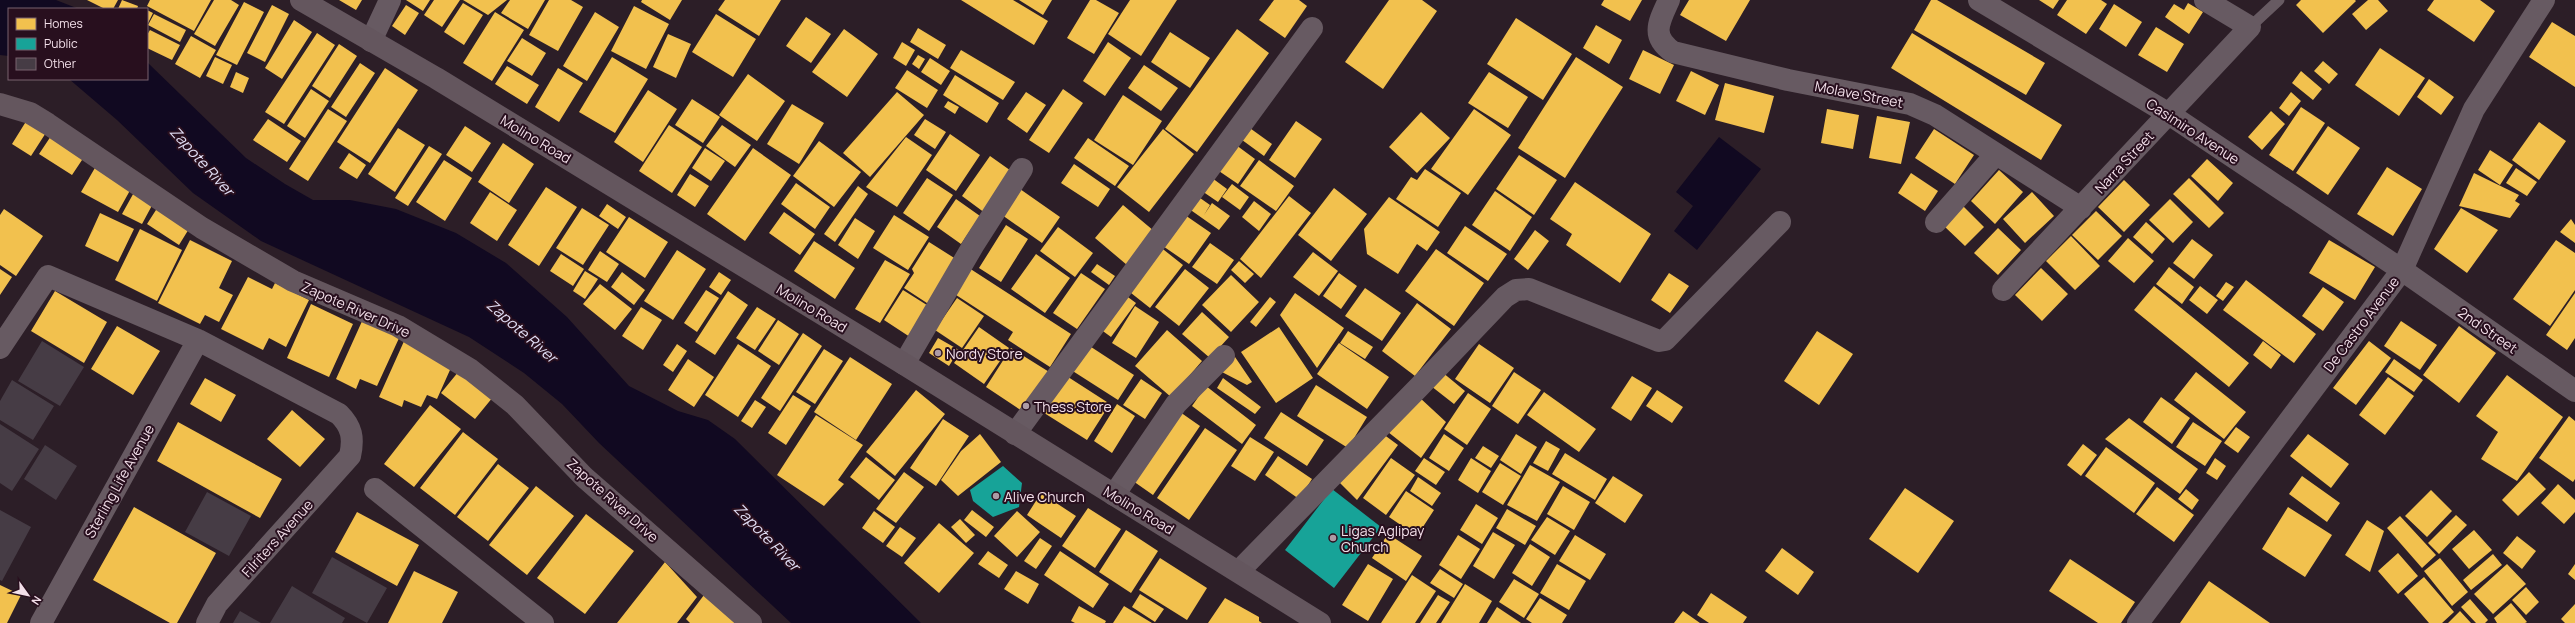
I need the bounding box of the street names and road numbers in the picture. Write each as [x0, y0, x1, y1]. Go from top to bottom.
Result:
street label: Molave Street [1813, 76, 1905, 112]
street label: Casimiro Avenue [2143, 94, 2243, 168]
street label: Molino Road [497, 110, 575, 168]
street label: Narra Street [2090, 126, 2158, 197]
street label: De Castro Avenue [2319, 272, 2403, 376]
street label: Zapote River Drive [299, 277, 413, 341]
street label: Molino Road [773, 279, 851, 337]
street label: 2nd Street [2455, 303, 2522, 358]
street label: Sterling Life Avenue [80, 421, 158, 541]
street label: Zapote River Drive [563, 454, 663, 546]
street label: Molino Road [1100, 481, 1178, 539]
street label: Filriters Avenue [237, 495, 317, 581]

